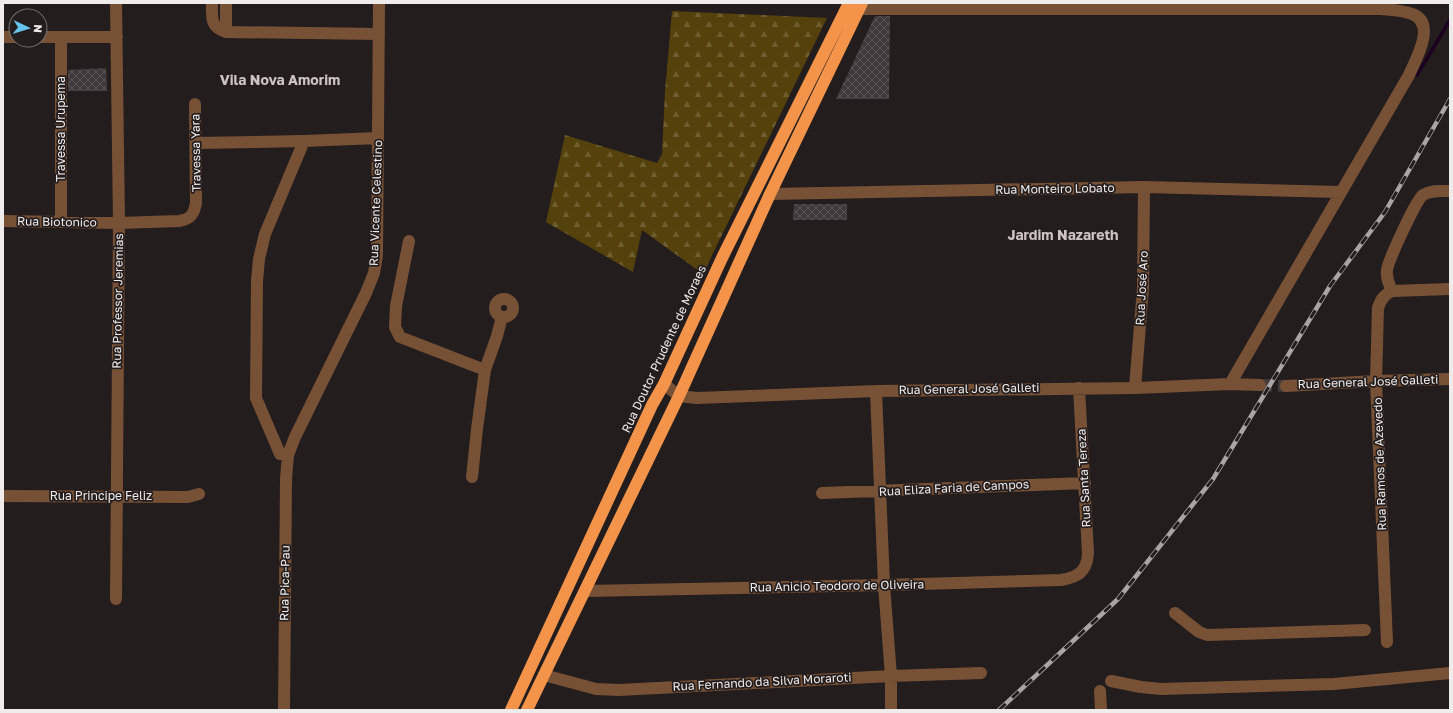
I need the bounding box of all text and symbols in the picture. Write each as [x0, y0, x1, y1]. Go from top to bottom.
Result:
north arrow [8, 8, 48, 48]
text: N [32, 24, 45, 33]
district label: Vila Nova Amorim [220, 71, 340, 88]
street label: Travessa Urupema [53, 76, 68, 182]
street label: Travessa Yara [187, 114, 204, 192]
street label: Rua Vicente Celestino [366, 140, 385, 266]
street label: Rua Monteiro Lobato [995, 180, 1115, 197]
street label: Rua Biotonico [17, 213, 97, 230]
district label: Jardim Nazareth [1007, 226, 1119, 243]
street label: Rua Professor Jeremias [109, 233, 126, 369]
street label: Rua José Aro [1132, 250, 1151, 326]
street label: Rua Doutor Prudente de Moraes [618, 263, 709, 435]
street label: Rua General José Galleti [1297, 372, 1439, 391]
street label: Rua General José Galleti [898, 380, 1040, 397]
street label: Rua Ramos de Azevedo [1370, 397, 1389, 531]
street label: Rua Santa Tereza [1073, 428, 1094, 528]
street label: Rua Eliza Faria de Campos [878, 476, 1029, 499]
street label: Rua Principe Feliz [50, 488, 152, 503]
street label: Rua Pica-Pau [276, 545, 293, 621]
street label: Rua Anicio Teodoro de Oliveira [750, 576, 924, 595]
street label: Rua Fernando da Silva Moraroti [672, 669, 852, 694]

